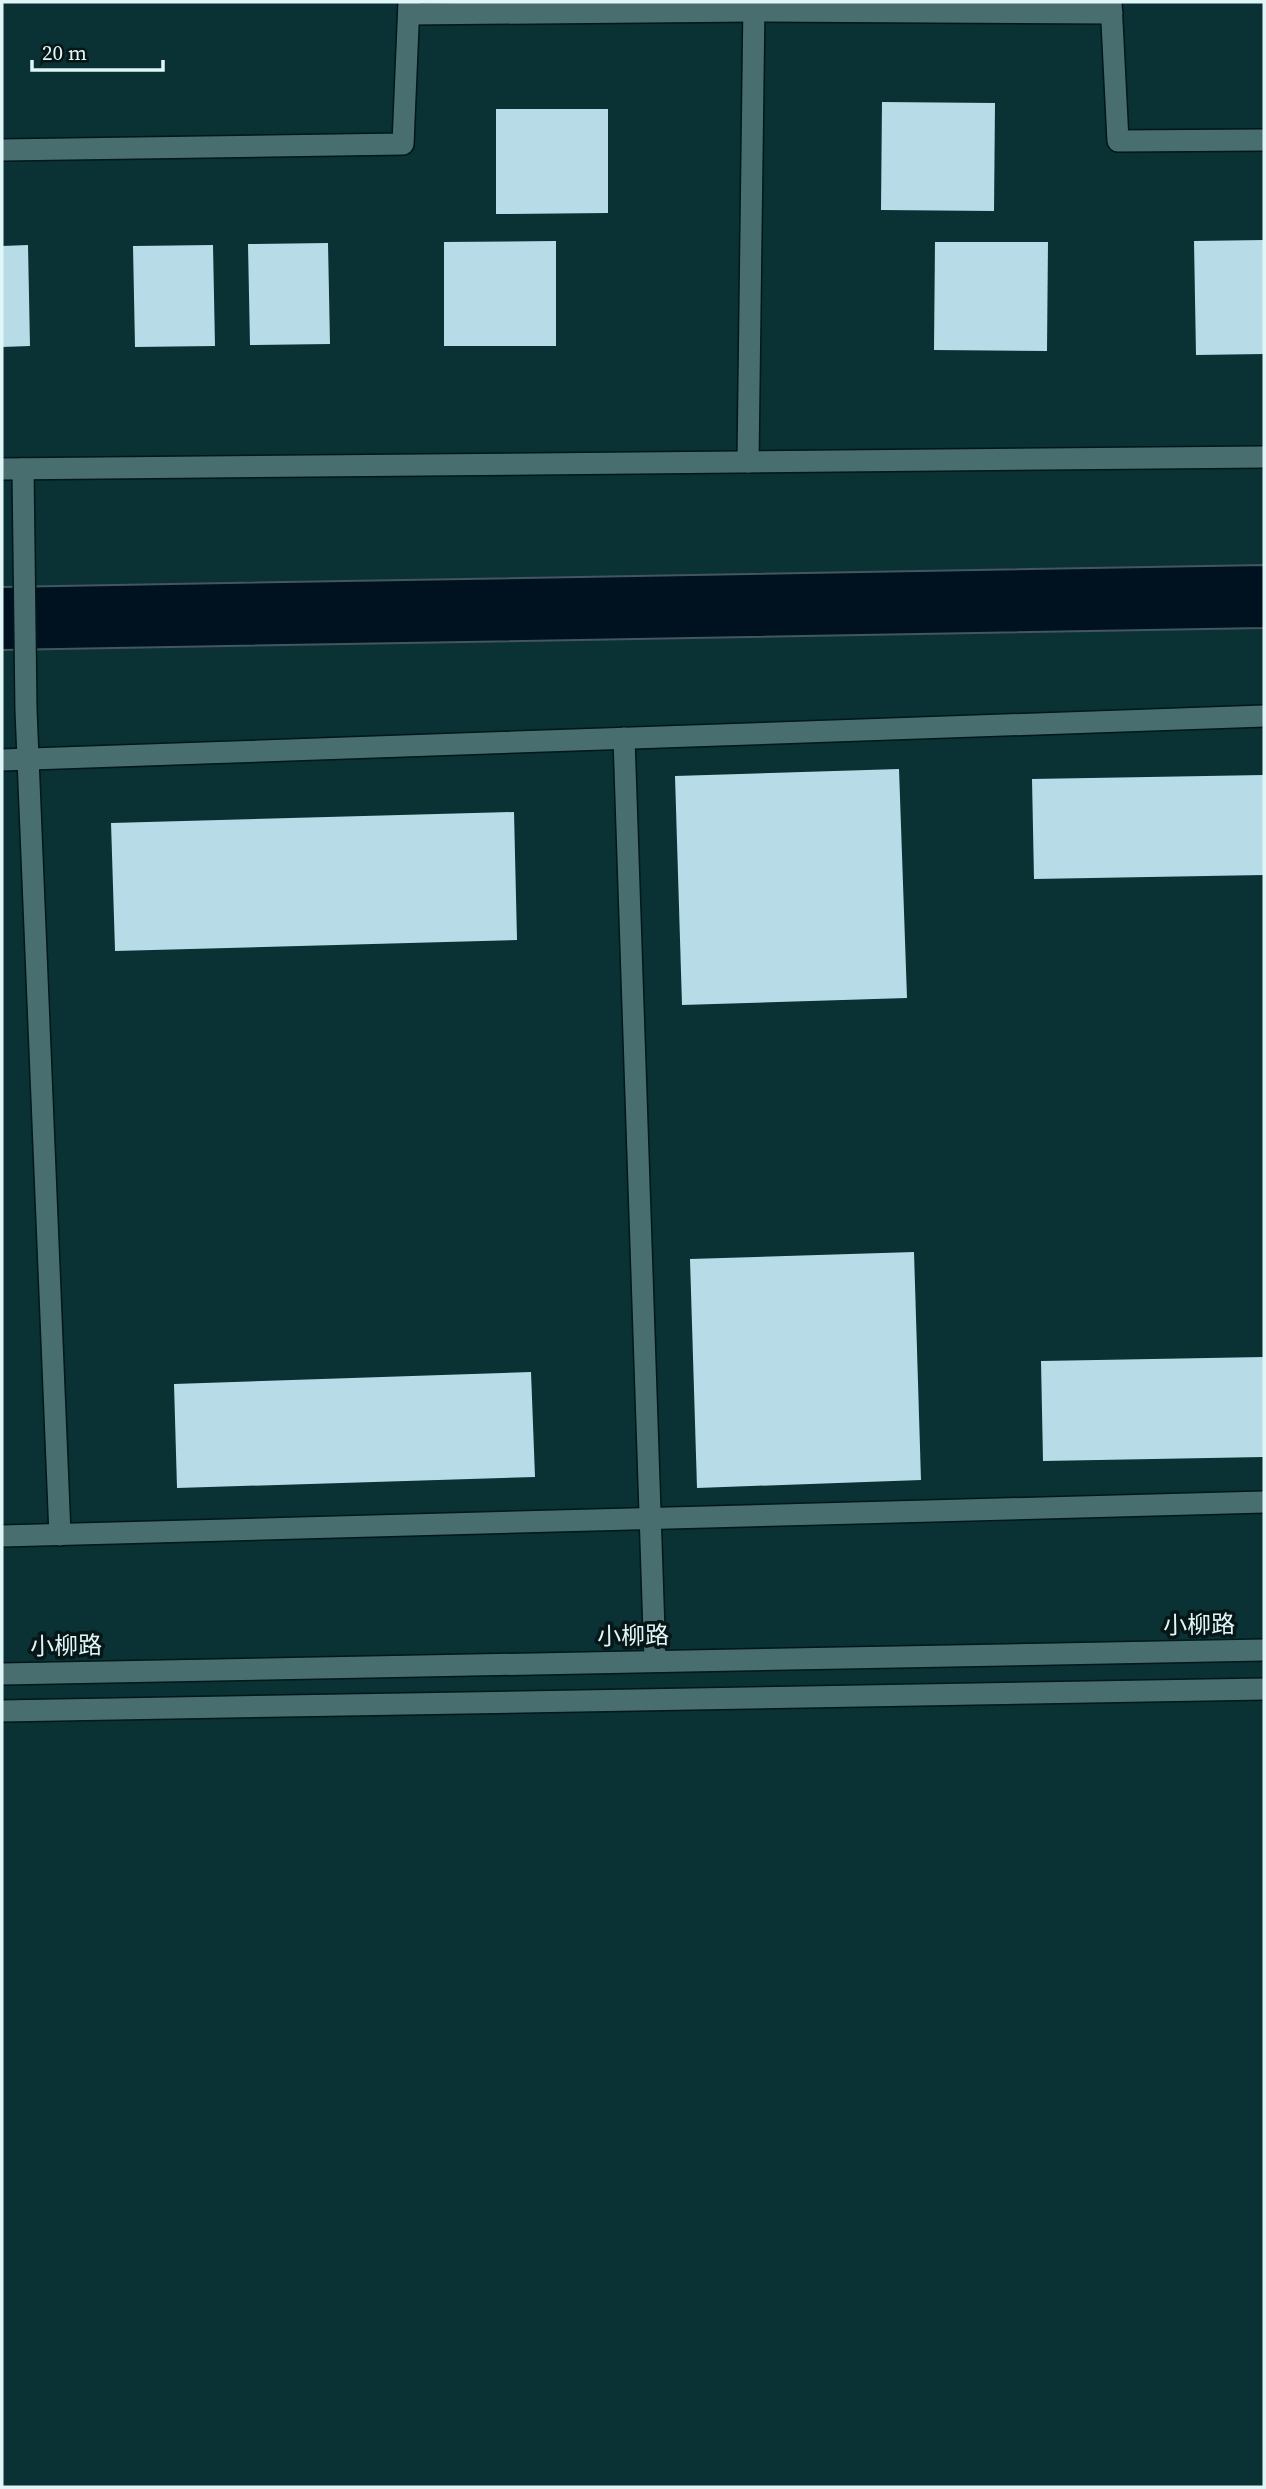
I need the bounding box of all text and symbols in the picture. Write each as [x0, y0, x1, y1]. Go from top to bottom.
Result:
scale bar [32, 28, 163, 72]
text: 20 m [42, 38, 87, 67]
street label: 小柳路 [1163, 1607, 1235, 1642]
street label: 小柳路 [597, 1618, 669, 1653]
street label: 小柳路 [30, 1628, 102, 1663]

